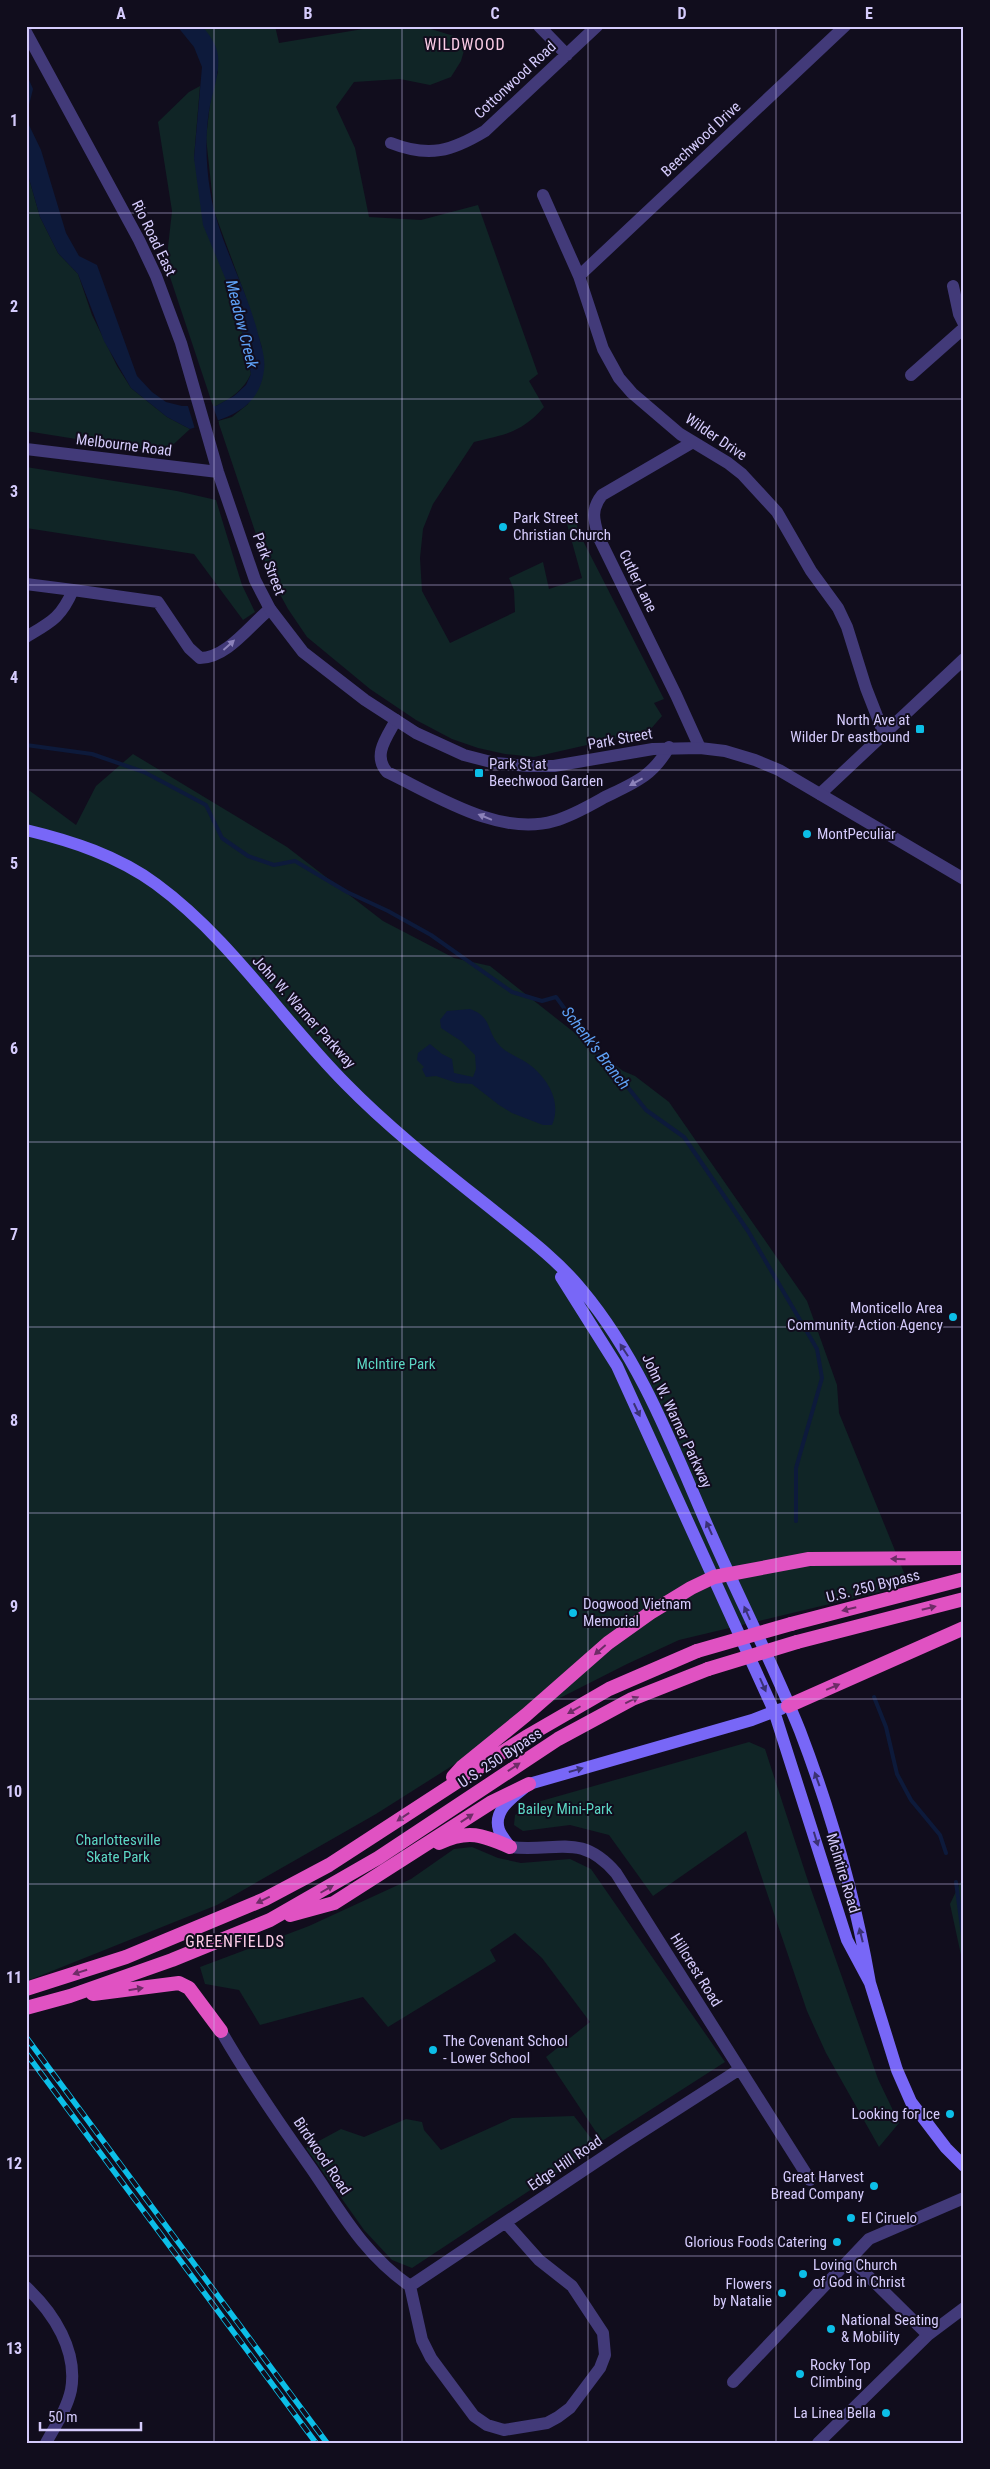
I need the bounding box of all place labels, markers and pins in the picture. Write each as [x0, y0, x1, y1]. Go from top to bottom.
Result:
place label: Park Street Christian Church [513, 509, 611, 544]
marker: Park Street Christian Church [497, 521, 509, 533]
place label: North Ave at Wilder Dr eastbound [790, 711, 910, 746]
marker: North Ave at Wilder Dr eastbound [914, 723, 926, 735]
place label: Park St at Beechwood Garden [489, 755, 603, 790]
marker: Park St at Beechwood Garden [473, 767, 485, 779]
place label: MontPeculiar [817, 825, 896, 843]
marker: MontPeculiar [801, 828, 813, 840]
place label: Monticello Area Community Action Agency [787, 1299, 943, 1334]
marker: Monticello Area Community Action Agency [947, 1311, 959, 1323]
place label: Dogwood Vietnam Memorial [583, 1595, 691, 1630]
marker: Dogwood Vietnam Memorial [567, 1607, 579, 1619]
place label: The Covenant School - Lower School [443, 2032, 568, 2067]
marker: The Covenant School - Lower School [427, 2044, 439, 2056]
place label: Looking for Ice [852, 2105, 940, 2123]
marker: Looking for Ice [944, 2108, 956, 2120]
place label: Great Harvest Bread Company [771, 2168, 864, 2203]
marker: Great Harvest Bread Company [868, 2180, 880, 2192]
place label: El Ciruelo [861, 2209, 917, 2227]
marker: El Ciruelo [845, 2212, 857, 2224]
place label: Glorious Foods Catering [684, 2233, 827, 2251]
marker: Glorious Foods Catering [831, 2236, 843, 2248]
place label: Loving Church of God in Christ [813, 2256, 905, 2291]
marker: Loving Church of God in Christ [797, 2268, 809, 2280]
place label: Flowers by Natalie [713, 2275, 772, 2310]
marker: Flowers by Natalie [776, 2287, 788, 2299]
place label: National Seating & Mobility [841, 2311, 939, 2346]
marker: National Seating & Mobility [825, 2323, 837, 2335]
place label: Rocky Top Climbing [810, 2356, 871, 2391]
marker: Rocky Top Climbing [794, 2368, 806, 2380]
place label: La Linea Bella [793, 2404, 876, 2422]
marker: La Linea Bella [880, 2407, 892, 2419]

